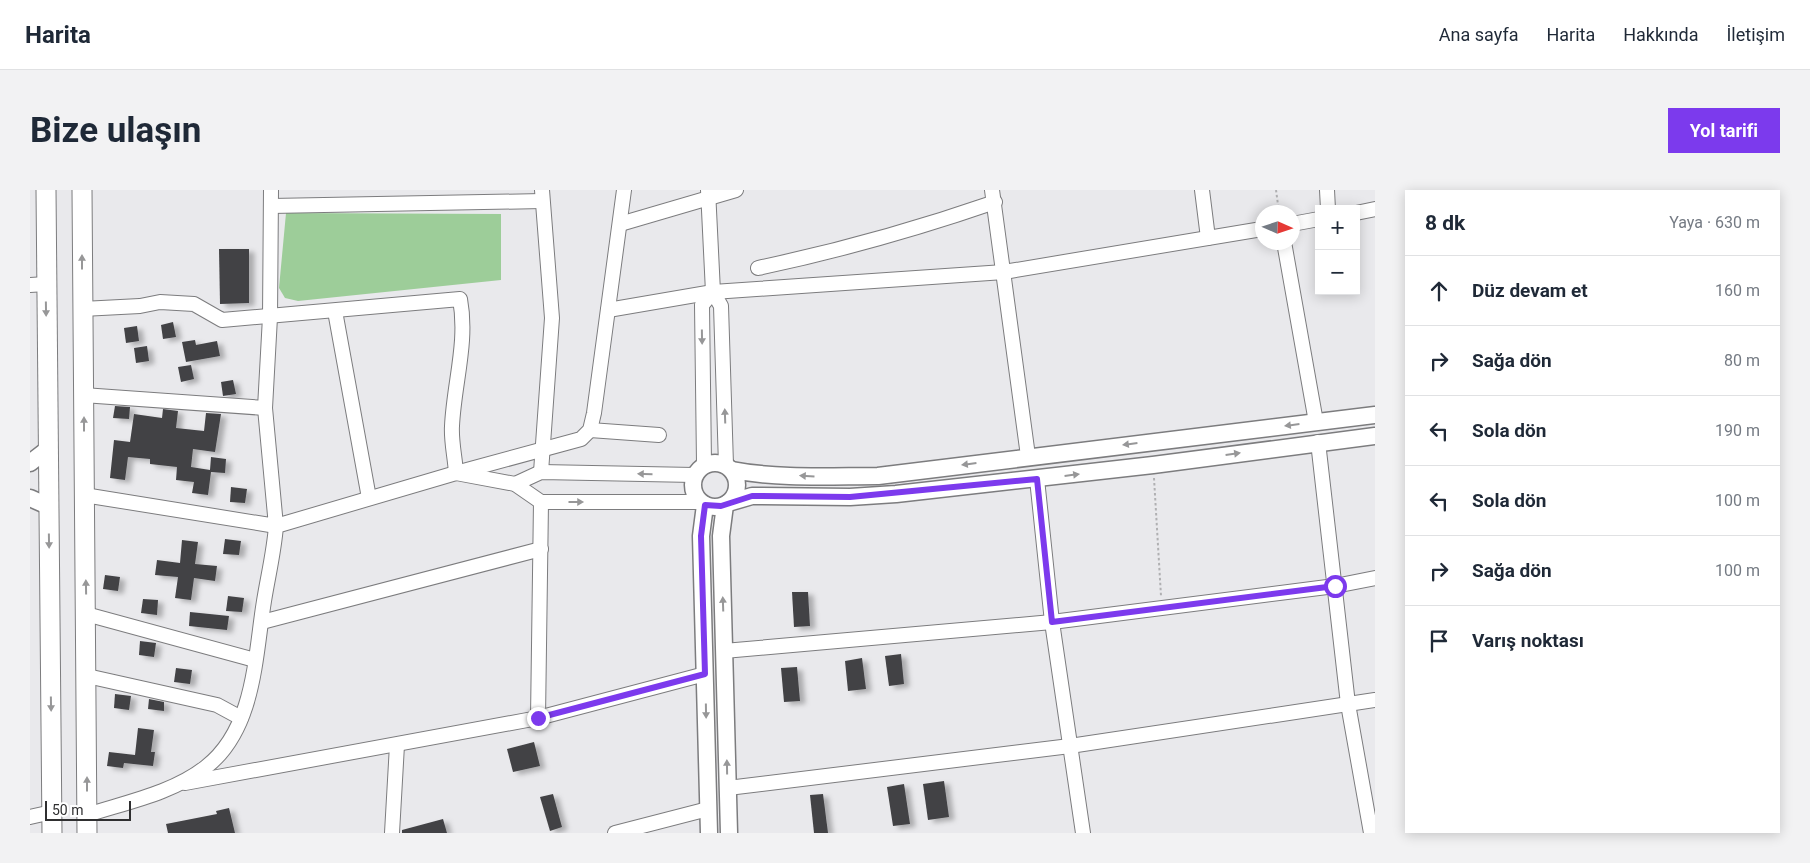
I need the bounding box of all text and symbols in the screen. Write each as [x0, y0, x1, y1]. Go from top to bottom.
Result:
text: Harita [25, 21, 91, 49]
text: Ana sayfa [1439, 24, 1518, 45]
text: Harita [1546, 24, 1595, 45]
text: Hakkında [1623, 24, 1698, 45]
text: İletişim [1726, 24, 1785, 45]
button: Yol tarifi [1668, 108, 1780, 153]
text: Bize ulaşın [30, 110, 201, 151]
north arrow [1255, 205, 1300, 250]
map controls [1315, 205, 1360, 295]
button: + [1315, 205, 1360, 250]
text: 8 dk [1425, 211, 1465, 235]
text: Yaya · 630 m [1669, 213, 1760, 232]
button: − [1315, 250, 1360, 295]
one-way arrow [78, 254, 86, 270]
icon: ahead [1425, 277, 1453, 305]
text: Düz devam et [1472, 279, 1588, 302]
text: 160 m [1715, 281, 1760, 300]
one-way arrow [42, 301, 50, 317]
one-way arrow [698, 329, 706, 345]
icon: right [1425, 347, 1453, 375]
text: Sağa dön [1472, 349, 1552, 372]
text: 80 m [1724, 351, 1760, 370]
one-way arrow [720, 408, 728, 424]
one-way arrow [80, 416, 88, 432]
icon: left [1425, 417, 1453, 445]
text: Sola dön [1472, 419, 1546, 442]
one-way arrow [1284, 421, 1300, 429]
text: 190 m [1715, 421, 1760, 440]
one-way arrow [1122, 440, 1138, 448]
one-way arrow [1225, 450, 1241, 458]
one-way arrow [961, 460, 977, 468]
one-way arrow [637, 470, 653, 478]
one-way arrow [799, 471, 815, 479]
one-way arrow [1064, 471, 1080, 479]
icon: left [1425, 487, 1453, 515]
text: Sola dön [1472, 489, 1546, 512]
text: 100 m [1715, 491, 1760, 510]
one-way arrow [568, 498, 584, 506]
one-way arrow [45, 533, 53, 549]
icon: right [1425, 557, 1453, 585]
text: Sağa dön [1472, 559, 1552, 582]
text: 100 m [1715, 561, 1760, 580]
route start [1324, 575, 1347, 598]
one-way arrow [82, 579, 90, 595]
one-way arrow [719, 596, 727, 612]
icon: arrive [1425, 627, 1453, 655]
text: Varış noktası [1472, 629, 1584, 652]
one-way arrow [47, 696, 55, 712]
one-way arrow [702, 703, 710, 719]
route end [527, 707, 550, 730]
one-way arrow [723, 759, 731, 775]
one-way arrow [83, 776, 91, 792]
scale bar [45, 798, 131, 821]
text: 50 m [52, 802, 84, 818]

